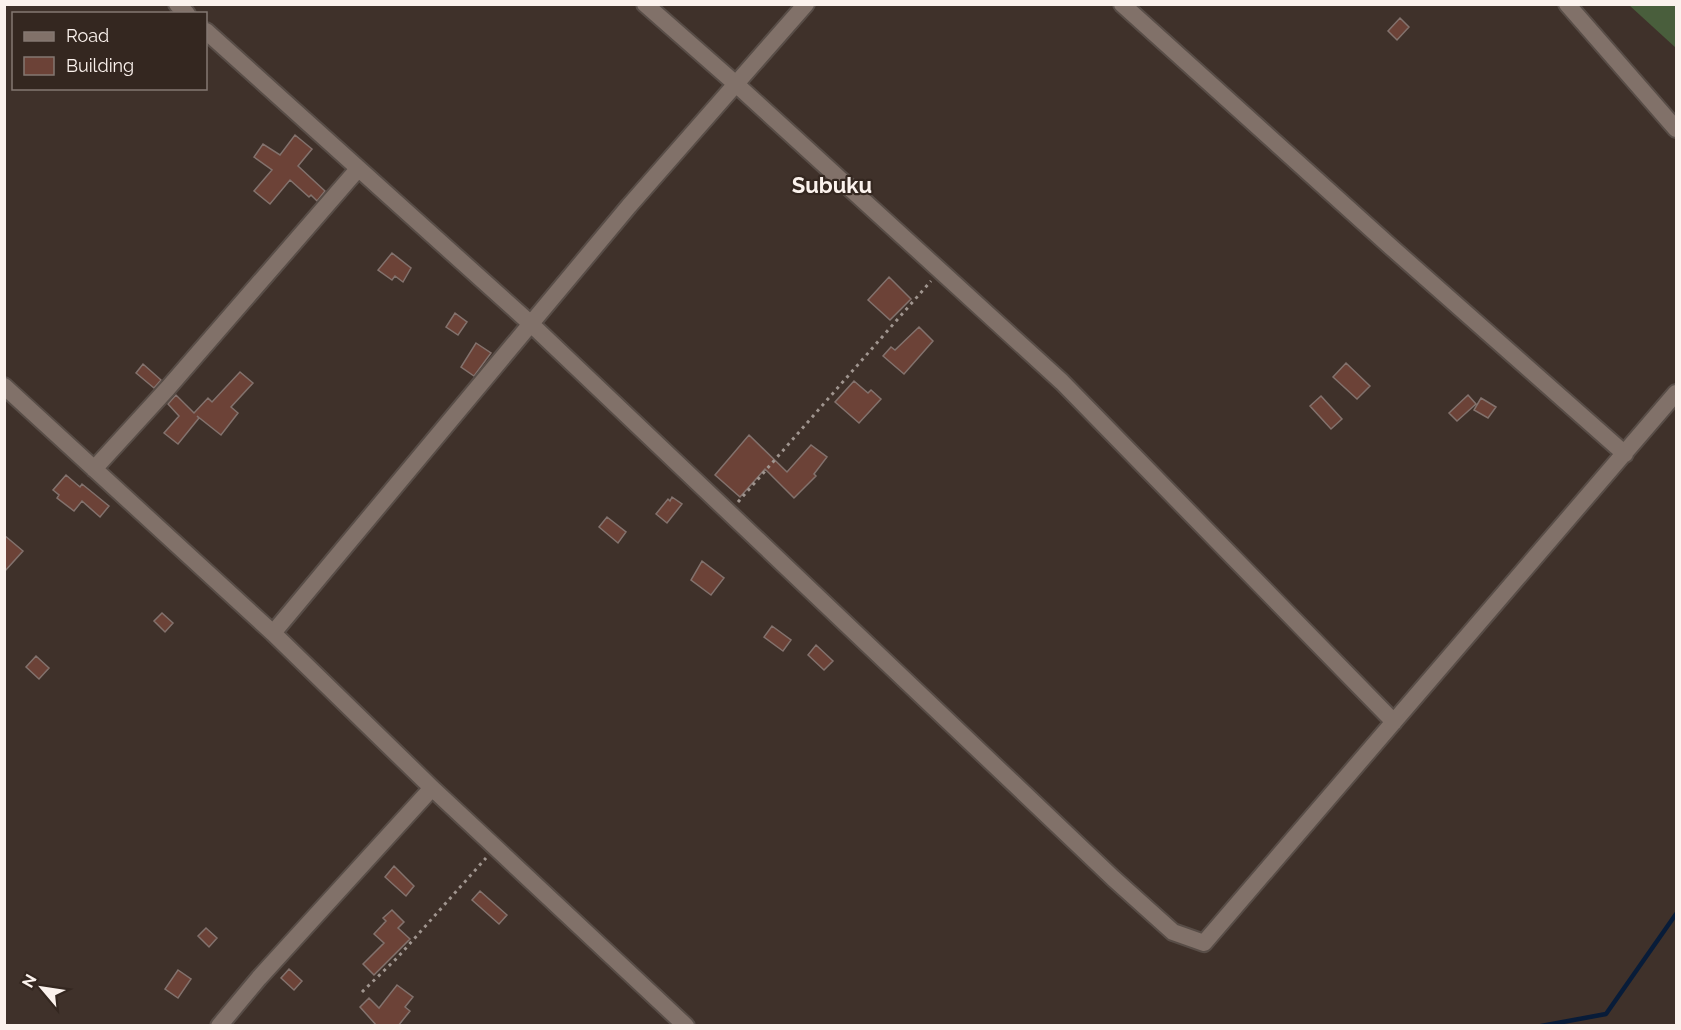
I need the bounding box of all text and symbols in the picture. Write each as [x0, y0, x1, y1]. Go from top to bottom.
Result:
legend [12, 12, 207, 90]
text: Road [66, 25, 109, 46]
text: Building [66, 55, 134, 76]
district label: Subuku [792, 172, 872, 198]
north arrow [12, 958, 72, 1018]
text: N [18, 971, 41, 991]

